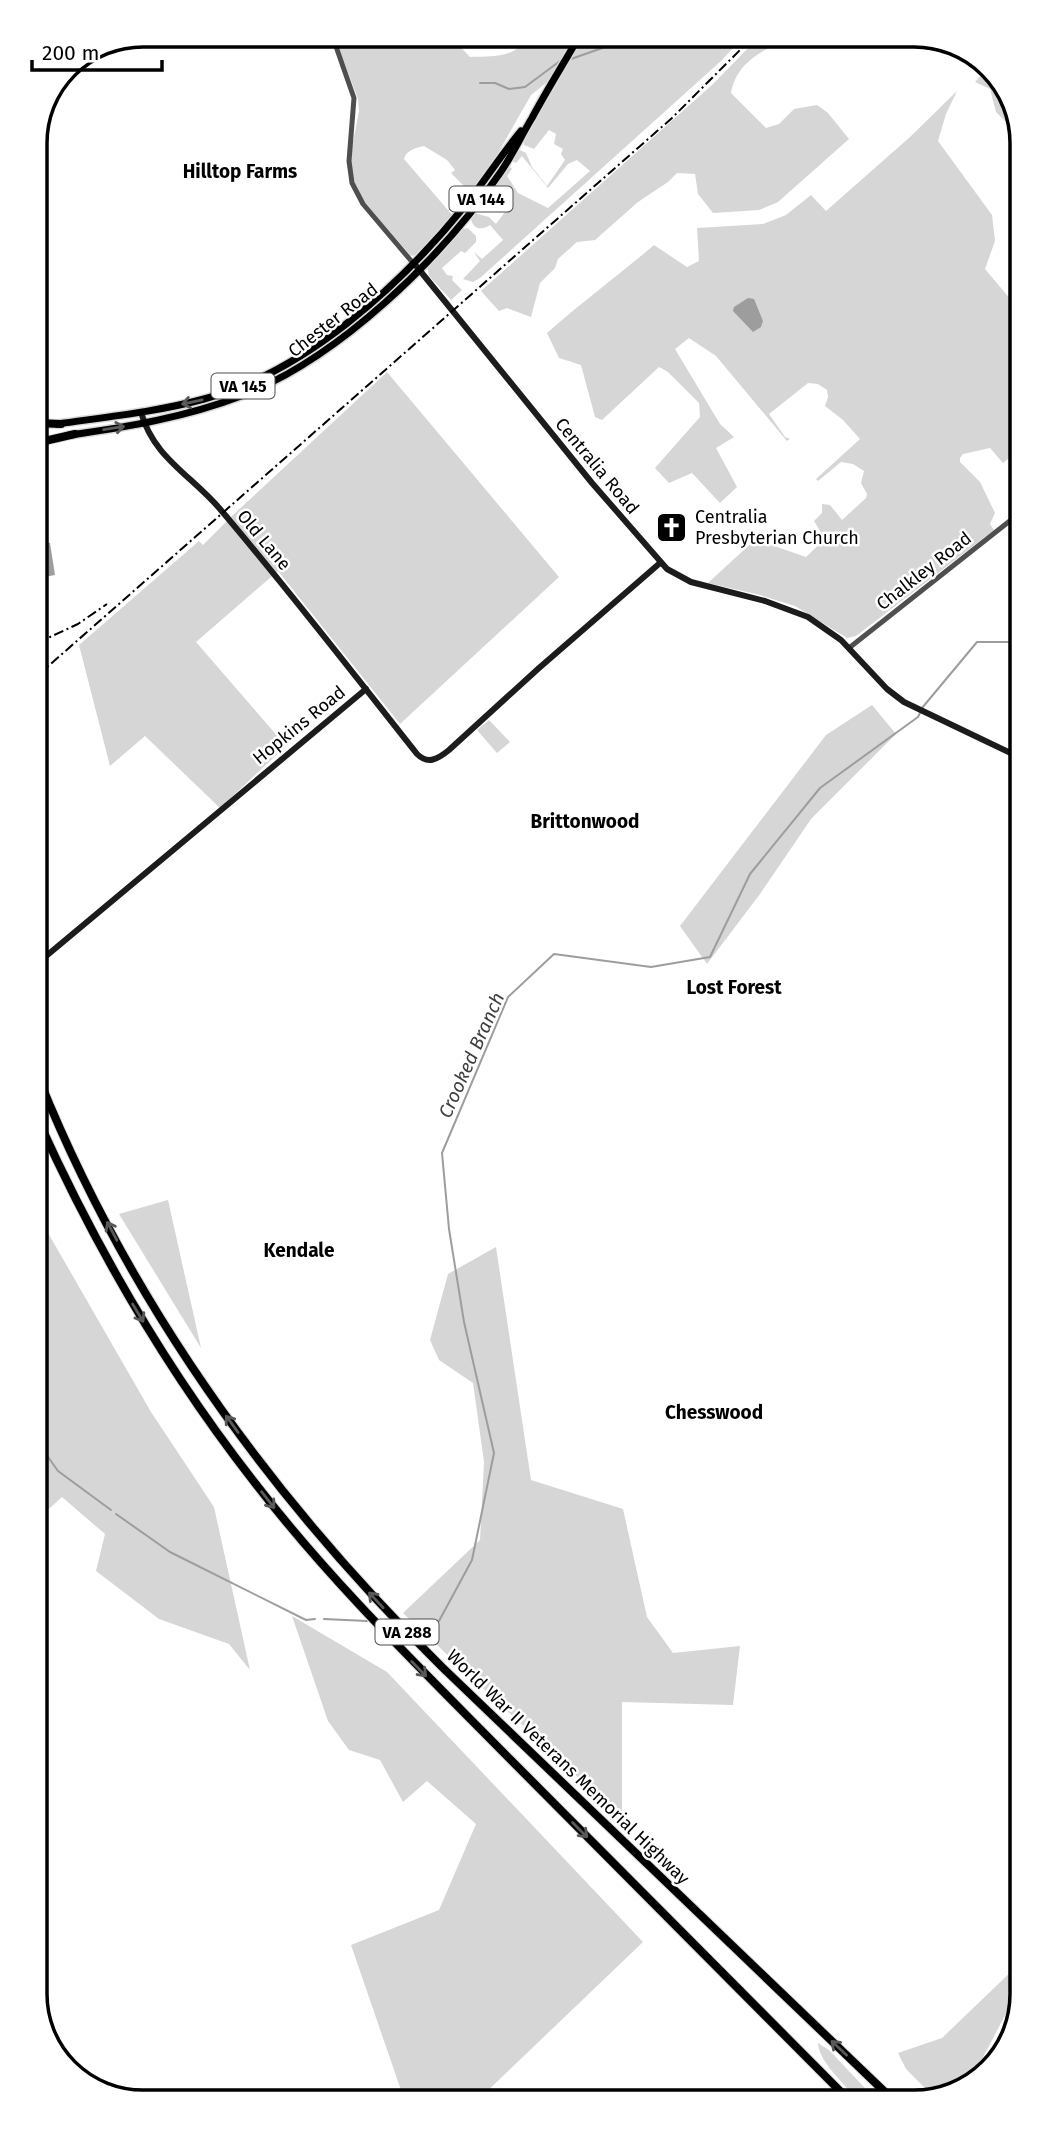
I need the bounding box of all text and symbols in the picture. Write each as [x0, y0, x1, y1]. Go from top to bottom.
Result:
scale bar [32, 28, 161, 72]
text: 200 m [42, 40, 99, 66]
district label: Hilltop Farms [183, 160, 297, 183]
road number: VA 144 [449, 186, 512, 211]
street label: Chester Road [284, 278, 382, 362]
road number: VA 145 [212, 374, 274, 398]
one-way arrow [181, 395, 204, 409]
street label: Centralia Road [550, 413, 644, 519]
one-way arrow [103, 421, 125, 434]
street label: Old Lane [232, 505, 296, 575]
place label: Centralia Presbyterian Church [695, 506, 859, 549]
church icon: Centralia Presbyterian Church [655, 510, 689, 544]
street label: Chalkley Road [872, 527, 976, 615]
street label: Hopkins Road [248, 681, 350, 769]
district label: Brittonwood [531, 810, 639, 833]
district label: Lost Forest [686, 976, 782, 999]
water label: Crooked Branch [433, 989, 509, 1122]
one-way arrow [105, 1221, 118, 1242]
district label: Kendale [264, 1239, 334, 1262]
one-way arrow [132, 1302, 146, 1322]
district label: Chesswood [665, 1401, 763, 1424]
one-way arrow [225, 1415, 239, 1434]
one-way arrow [260, 1490, 275, 1508]
one-way arrow [368, 1591, 384, 1609]
road number: VA 288 [376, 1620, 438, 1644]
street label: World War II Veterans Memorial Highway [442, 1645, 694, 1889]
one-way arrow [411, 1660, 428, 1677]
one-way arrow [571, 1822, 588, 1839]
one-way arrow [831, 2039, 848, 2056]

